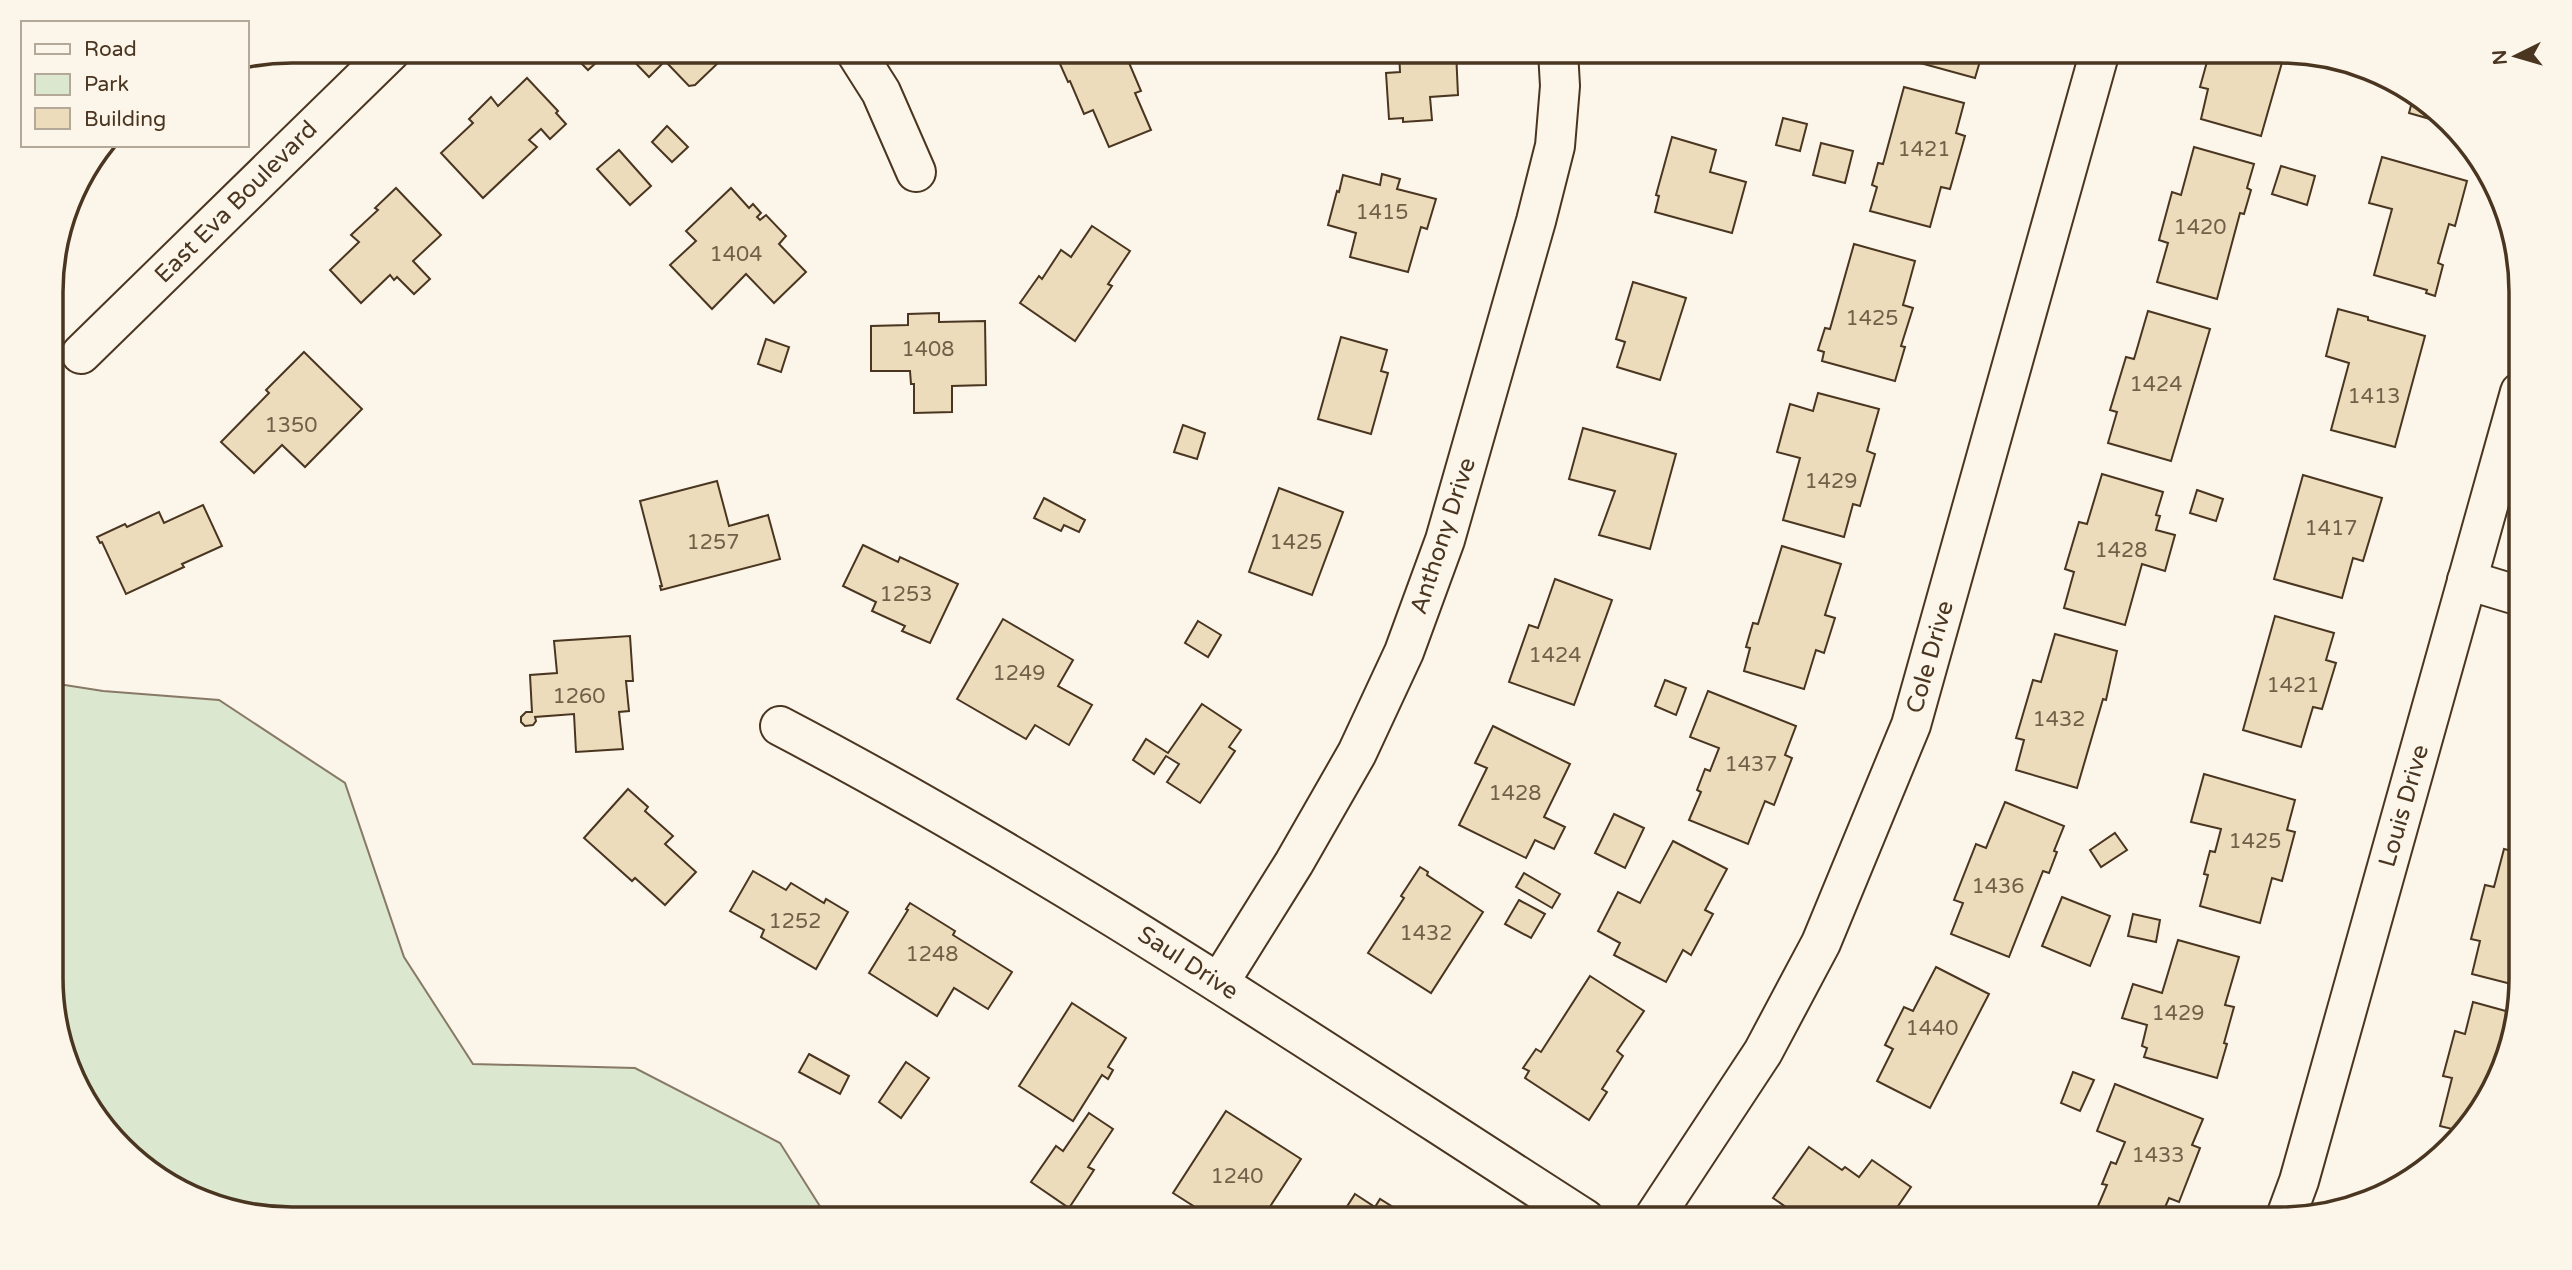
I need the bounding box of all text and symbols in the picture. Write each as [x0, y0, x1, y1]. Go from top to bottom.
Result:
legend [21, 21, 248, 147]
north arrow [2481, 21, 2551, 91]
text: Road [84, 37, 137, 62]
text: N [2488, 49, 2512, 66]
text: Park [84, 72, 129, 97]
text: Building [84, 107, 166, 132]
street label: East Eva Boulevard [149, 115, 323, 289]
house number: 1421 [1898, 137, 1950, 162]
house number: 1415 [1356, 200, 1408, 225]
house number: 1420 [2174, 215, 2226, 240]
house number: 1404 [710, 242, 762, 267]
house number: 1425 [1846, 306, 1898, 331]
house number: 1408 [902, 337, 954, 362]
house number: 1424 [2130, 372, 2182, 397]
house number: 1413 [2348, 384, 2400, 409]
house number: 1350 [265, 413, 317, 438]
street label: Anthony Drive [1404, 454, 1482, 618]
house number: 1429 [1805, 469, 1857, 494]
house number: 1417 [2305, 516, 2357, 541]
house number: 1257 [687, 530, 739, 555]
house number: 1425 [1270, 530, 1322, 555]
house number: 1428 [2095, 538, 2147, 563]
house number: 1253 [880, 582, 932, 607]
street label: Cole Drive [1900, 597, 1960, 717]
house number: 1424 [1529, 643, 1581, 668]
house number: 1249 [993, 661, 1045, 686]
house number: 1421 [2267, 673, 2319, 698]
house number: 1260 [553, 684, 605, 709]
house number: 1432 [2033, 707, 2085, 732]
street label: Louis Drive [2373, 741, 2435, 871]
house number: 1437 [1725, 752, 1777, 777]
house number: 1428 [1489, 781, 1541, 806]
house number: 1425 [2229, 829, 2281, 854]
house number: 1436 [1972, 874, 2024, 899]
house number: 1252 [769, 909, 821, 934]
street label: Saul Drive [1132, 920, 1244, 1006]
house number: 1432 [1400, 921, 1452, 946]
house number: 1248 [906, 942, 958, 967]
house number: 1429 [2152, 1001, 2204, 1026]
house number: 1440 [1906, 1016, 1958, 1041]
house number: 1433 [2132, 1143, 2184, 1168]
house number: 1240 [1211, 1164, 1263, 1189]

